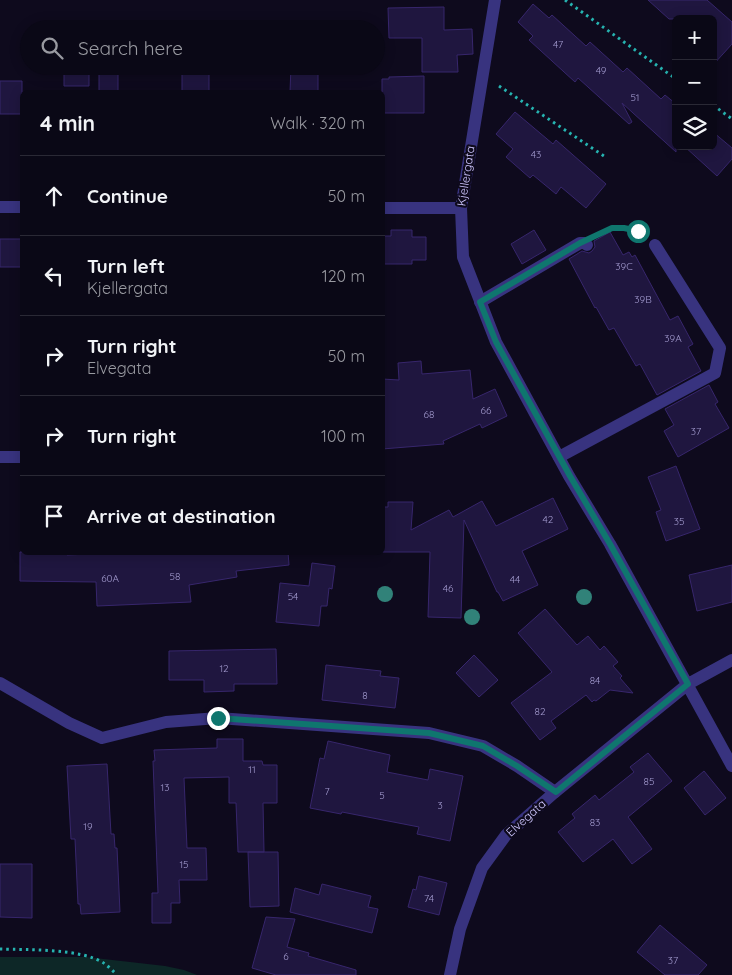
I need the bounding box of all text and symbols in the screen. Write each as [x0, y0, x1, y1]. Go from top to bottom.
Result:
map controls [672, 15, 717, 150]
button: + [672, 15, 717, 60]
search box [20, 20, 385, 75]
icon: search [38, 34, 66, 62]
text: Search here [78, 36, 183, 60]
house number: 47 [553, 38, 563, 51]
button: − [672, 60, 717, 105]
house number: 49 [596, 64, 607, 77]
house number: 51 [630, 91, 640, 104]
button: layers [672, 105, 717, 150]
text: 4 min [40, 110, 95, 136]
text: Walk · 320 m [270, 113, 365, 133]
street label: Kjellergata [453, 145, 478, 207]
house number: 43 [531, 148, 541, 161]
icon: ahead [40, 182, 68, 210]
text: Continue [87, 184, 168, 208]
text: 50 m [328, 186, 365, 206]
route start [627, 220, 650, 243]
text: Turn left [87, 254, 165, 278]
house number: 39C [615, 260, 633, 273]
icon: left [40, 262, 68, 290]
text: 120 m [322, 266, 365, 286]
text: Kjellergata [87, 278, 168, 298]
house number: 39B [634, 293, 652, 306]
house number: 39A [664, 332, 682, 345]
text: Turn right [87, 334, 176, 358]
icon: right [40, 342, 68, 370]
text: 50 m [328, 346, 365, 366]
text: Elvegata [87, 358, 151, 378]
house number: 66 [481, 404, 492, 417]
house number: 68 [424, 408, 434, 421]
icon: right [40, 422, 68, 450]
text: Turn right [87, 424, 176, 448]
house number: 37 [691, 425, 701, 438]
text: 100 m [321, 426, 365, 446]
icon: arrive [40, 502, 68, 530]
text: Arrive at destination [87, 504, 276, 528]
house number: 42 [543, 513, 554, 526]
house number: 35 [674, 515, 684, 528]
house number: 58 [170, 570, 180, 583]
house number: 60A [101, 572, 119, 585]
house number: 44 [510, 573, 520, 586]
house number: 46 [443, 582, 454, 595]
house number: 54 [288, 590, 298, 603]
house number: 12 [219, 662, 229, 675]
house number: 84 [590, 674, 600, 687]
house number: 8 [362, 689, 368, 702]
house number: 82 [535, 705, 546, 718]
route end [207, 707, 230, 730]
house number: 11 [248, 763, 256, 776]
house number: 85 [644, 775, 654, 788]
house number: 13 [161, 781, 169, 794]
house number: 7 [324, 785, 330, 798]
house number: 5 [379, 789, 385, 802]
street label: Elvegata [503, 796, 549, 839]
house number: 3 [437, 799, 443, 812]
house number: 83 [590, 816, 600, 829]
house number: 19 [83, 820, 93, 833]
house number: 15 [179, 858, 189, 871]
house number: 74 [424, 892, 434, 905]
house number: 6 [283, 950, 289, 963]
house number: 37 [668, 954, 678, 967]

